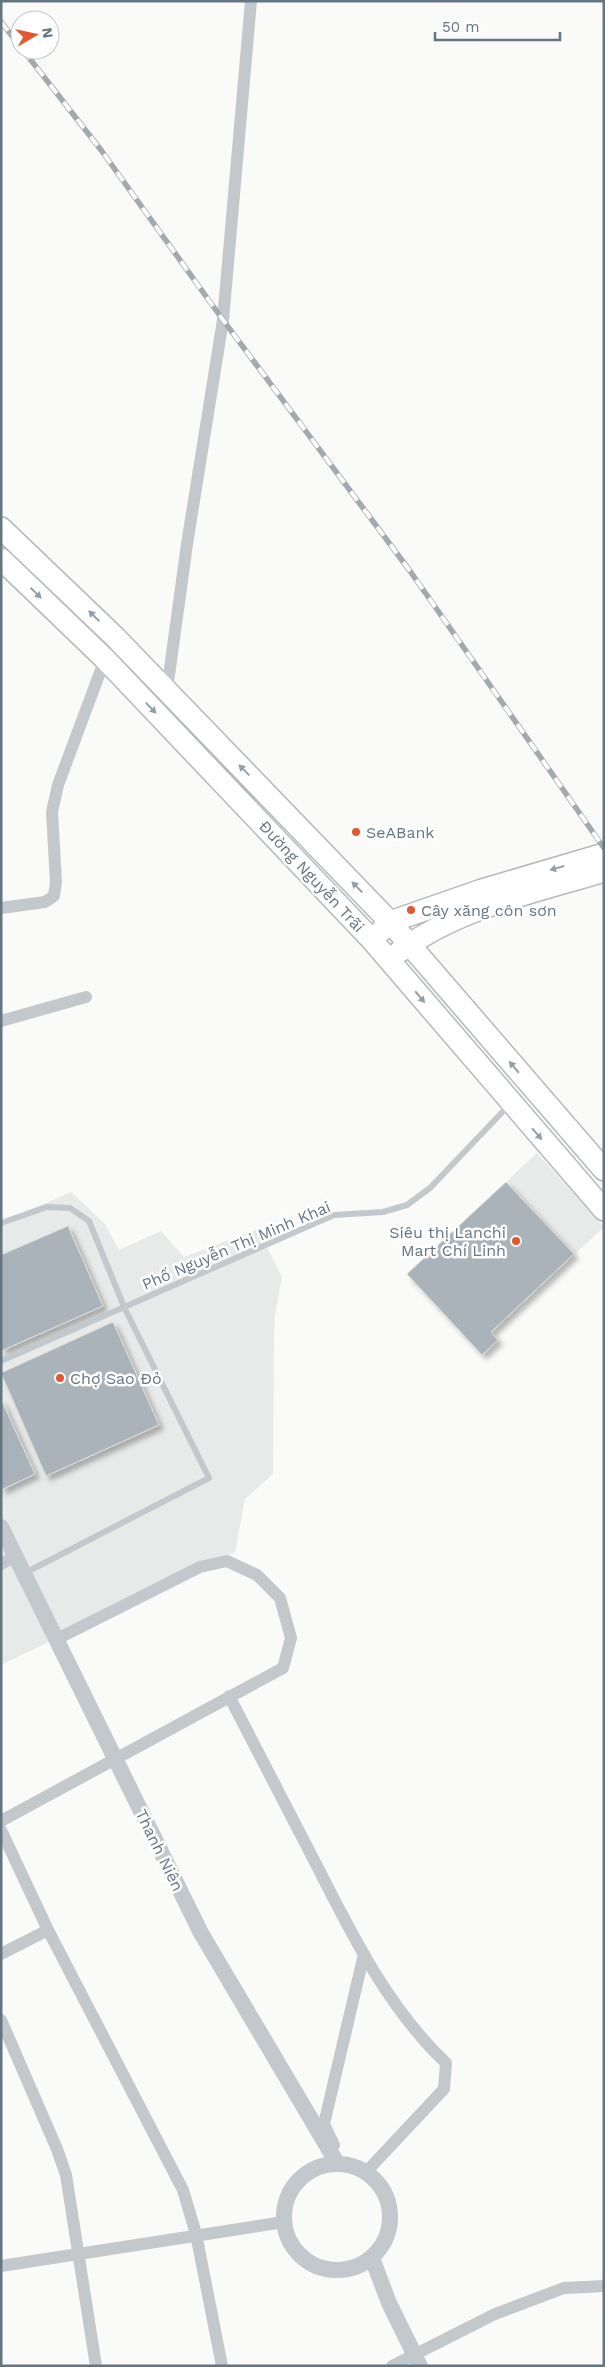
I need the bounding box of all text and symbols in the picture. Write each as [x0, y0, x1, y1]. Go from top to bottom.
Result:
north arrow [10, 10, 60, 60]
scale bar [435, 10, 560, 42]
text: 50 m [442, 18, 479, 36]
text: N [39, 27, 57, 39]
one-way arrow [30, 587, 42, 599]
one-way arrow [88, 610, 100, 622]
one-way arrow [145, 701, 157, 713]
one-way arrow [238, 764, 250, 776]
street label: Đường Nguyễn Trãi [255, 817, 368, 936]
place label: SeABank [366, 823, 434, 842]
marker: SeABank [350, 826, 362, 838]
one-way arrow [549, 864, 564, 872]
one-way arrow [351, 881, 363, 893]
place label: Cây xăng côn sơn [421, 901, 557, 920]
marker: Cây xăng côn sơn [405, 904, 417, 916]
one-way arrow [414, 991, 425, 1003]
one-way arrow [509, 1061, 520, 1074]
one-way arrow [531, 1127, 543, 1139]
street label: Phố Nguyễn Thị Minh Khai [139, 1197, 333, 1294]
place label: Siêu thị Lanchi Mart Chí Linh [389, 1223, 506, 1260]
marker: Siêu thị Lanchi Mart Chí Linh [510, 1235, 522, 1247]
place label: Chợ Sao Đỏ [70, 1369, 162, 1388]
marker: Chợ Sao Đỏ [54, 1372, 66, 1384]
street label: Thanh Niên [132, 1806, 188, 1894]

